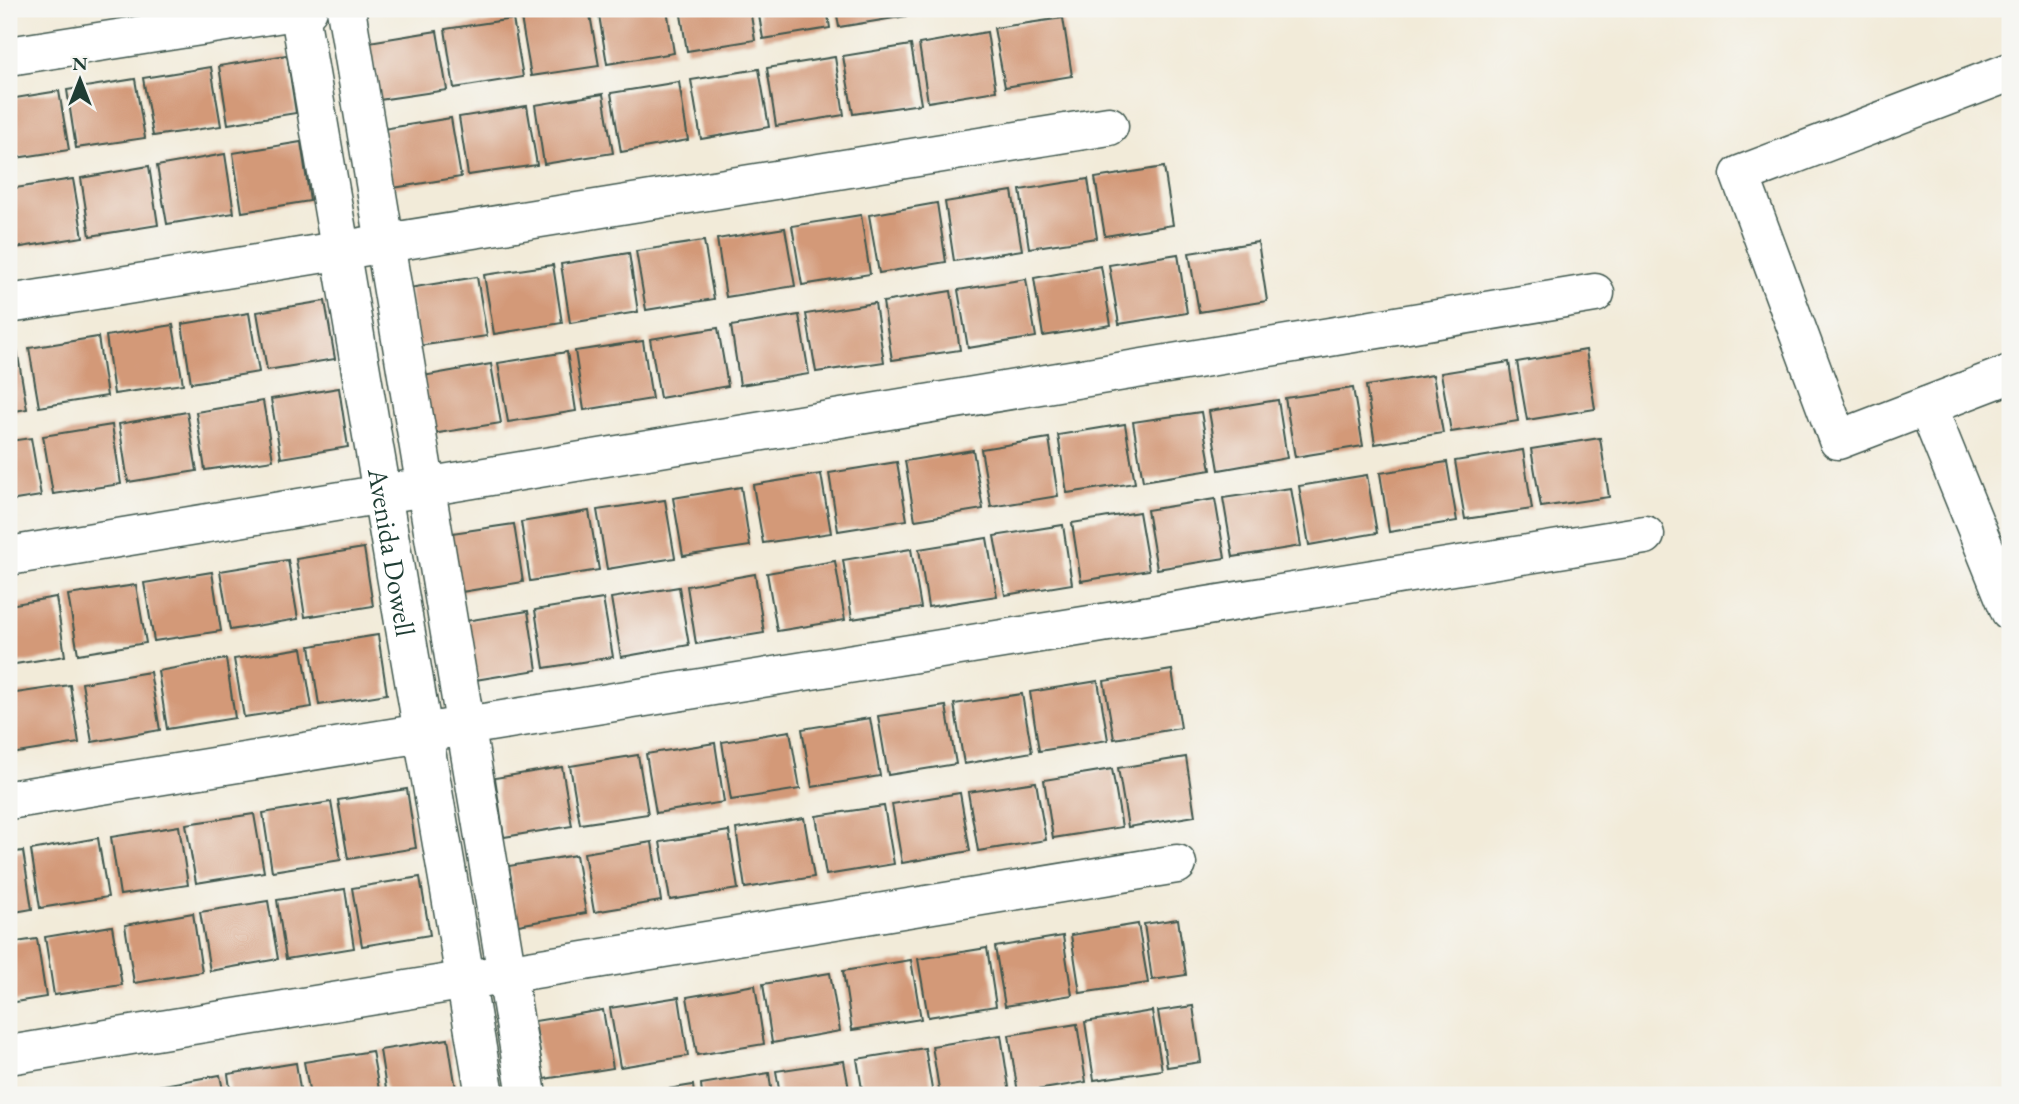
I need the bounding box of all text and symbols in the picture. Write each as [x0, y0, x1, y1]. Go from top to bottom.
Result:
north arrow [46, 46, 116, 116]
text: N [72, 51, 88, 76]
street label: Avenida Dowell [360, 464, 424, 639]

